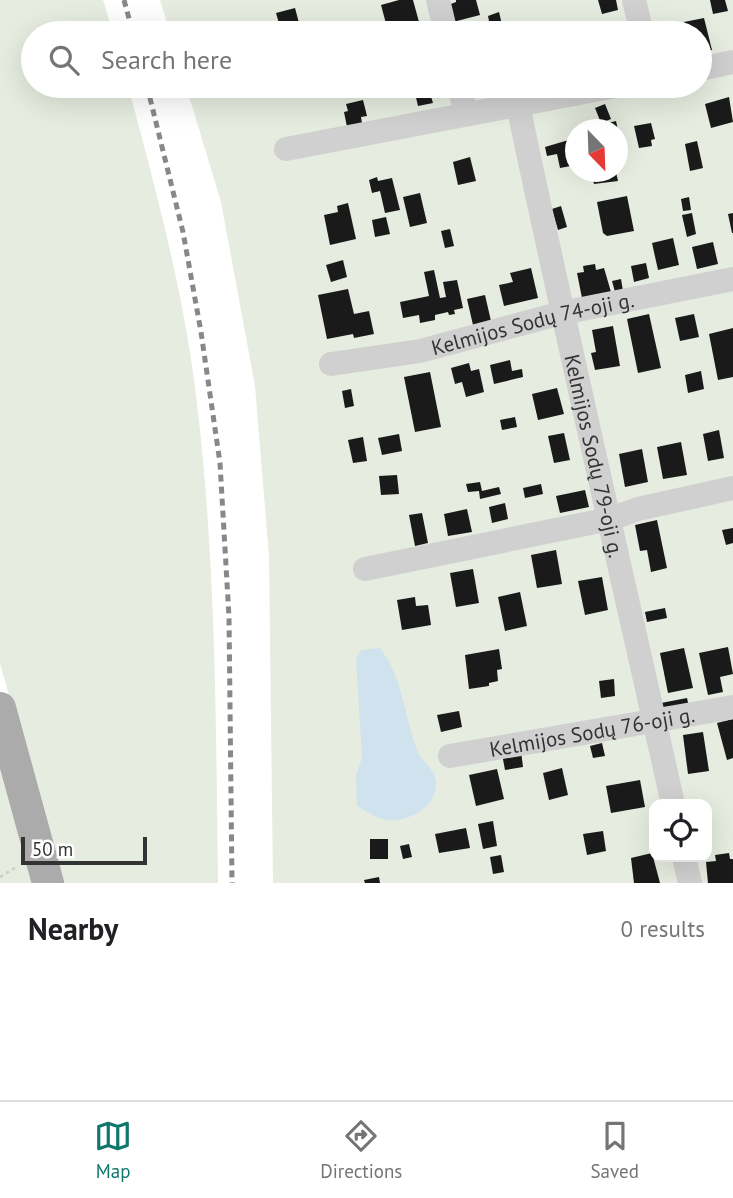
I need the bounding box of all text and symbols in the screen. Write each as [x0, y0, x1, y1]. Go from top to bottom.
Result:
search box [21, 21, 712, 98]
icon: search [45, 41, 83, 79]
text: Search here [101, 43, 232, 76]
north arrow [565, 119, 628, 182]
street label: Kelmijos Sodų 74-oji g. [428, 286, 636, 361]
street label: Kelmijos Sodų 79-oji g. [559, 351, 631, 560]
street label: Kelmijos Sodų 76-oji g. [487, 700, 697, 762]
map controls [649, 799, 712, 862]
button: locate [649, 799, 712, 862]
scale bar [21, 834, 147, 866]
text: 50 m [32, 837, 73, 861]
text: Nearby [28, 909, 118, 948]
text: 0 results [621, 914, 705, 943]
tab: Map [94, 1117, 132, 1183]
tab: Directions [320, 1117, 402, 1183]
tab: Saved [591, 1117, 639, 1183]

